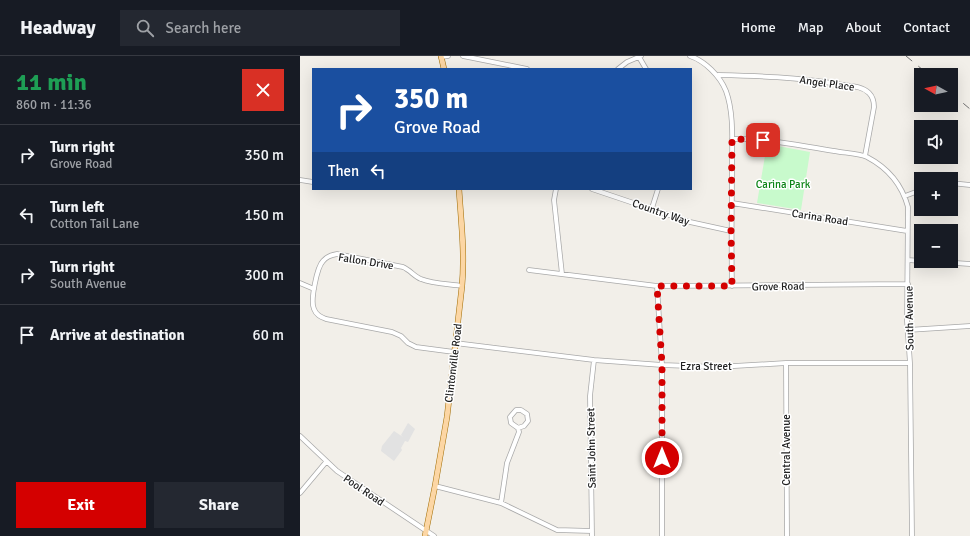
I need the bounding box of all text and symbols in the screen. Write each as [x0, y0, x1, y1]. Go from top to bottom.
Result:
search box [120, 10, 400, 46]
text: Headway [20, 16, 96, 40]
icon: search [134, 17, 156, 39]
text: Search here [166, 19, 241, 37]
text: Home [741, 19, 776, 36]
text: Map [798, 19, 823, 36]
text: About [845, 19, 881, 36]
text: Contact [903, 19, 950, 36]
text: 11 min [16, 67, 87, 97]
north arrow [914, 68, 958, 112]
map controls [914, 68, 958, 268]
button: close [242, 69, 284, 111]
street label: Angel Place [799, 73, 855, 94]
text: 350 m [394, 82, 468, 116]
icon: right [328, 84, 380, 136]
text: 860 m · 11:36 [16, 97, 92, 113]
text: Grove Road [394, 116, 480, 138]
button: sound [914, 120, 958, 164]
pin [746, 123, 780, 157]
icon: arrive [752, 129, 774, 151]
text: Turn right [50, 138, 115, 156]
icon: right [16, 144, 38, 166]
text: 350 m [244, 146, 284, 164]
text: Grove Road [50, 156, 112, 172]
icon: left [367, 160, 389, 182]
text: Then [328, 162, 359, 180]
button: + [914, 172, 958, 216]
park label: Carina Park [756, 178, 811, 191]
street label: Country Way [631, 197, 692, 229]
text: Turn left [50, 198, 104, 216]
icon: left [16, 204, 38, 226]
text: 150 m [244, 206, 284, 224]
street label: Carina Road [791, 207, 849, 228]
text: Cotton Tail Lane [50, 216, 139, 232]
button: − [914, 224, 958, 268]
street label: Fallon Drive [337, 251, 395, 272]
text: Turn right [50, 258, 115, 276]
icon: right [16, 264, 38, 286]
text: 300 m [244, 266, 284, 284]
text: South Avenue [50, 276, 126, 292]
street label: Grove Road [751, 280, 805, 293]
street label: South Avenue [902, 286, 917, 350]
street label: Clintonville Road [442, 323, 465, 403]
icon: arrive [16, 324, 38, 346]
text: Arrive at destination [50, 326, 185, 344]
text: 60 m [253, 326, 284, 344]
street label: Ezra Street [680, 360, 732, 373]
street label: Saint John Street [584, 407, 599, 488]
street label: Central Avenue [780, 414, 793, 486]
position arrow [641, 437, 683, 479]
street label: Pool Road [341, 472, 387, 509]
button: Exit [16, 482, 146, 528]
button: Share [154, 482, 284, 528]

